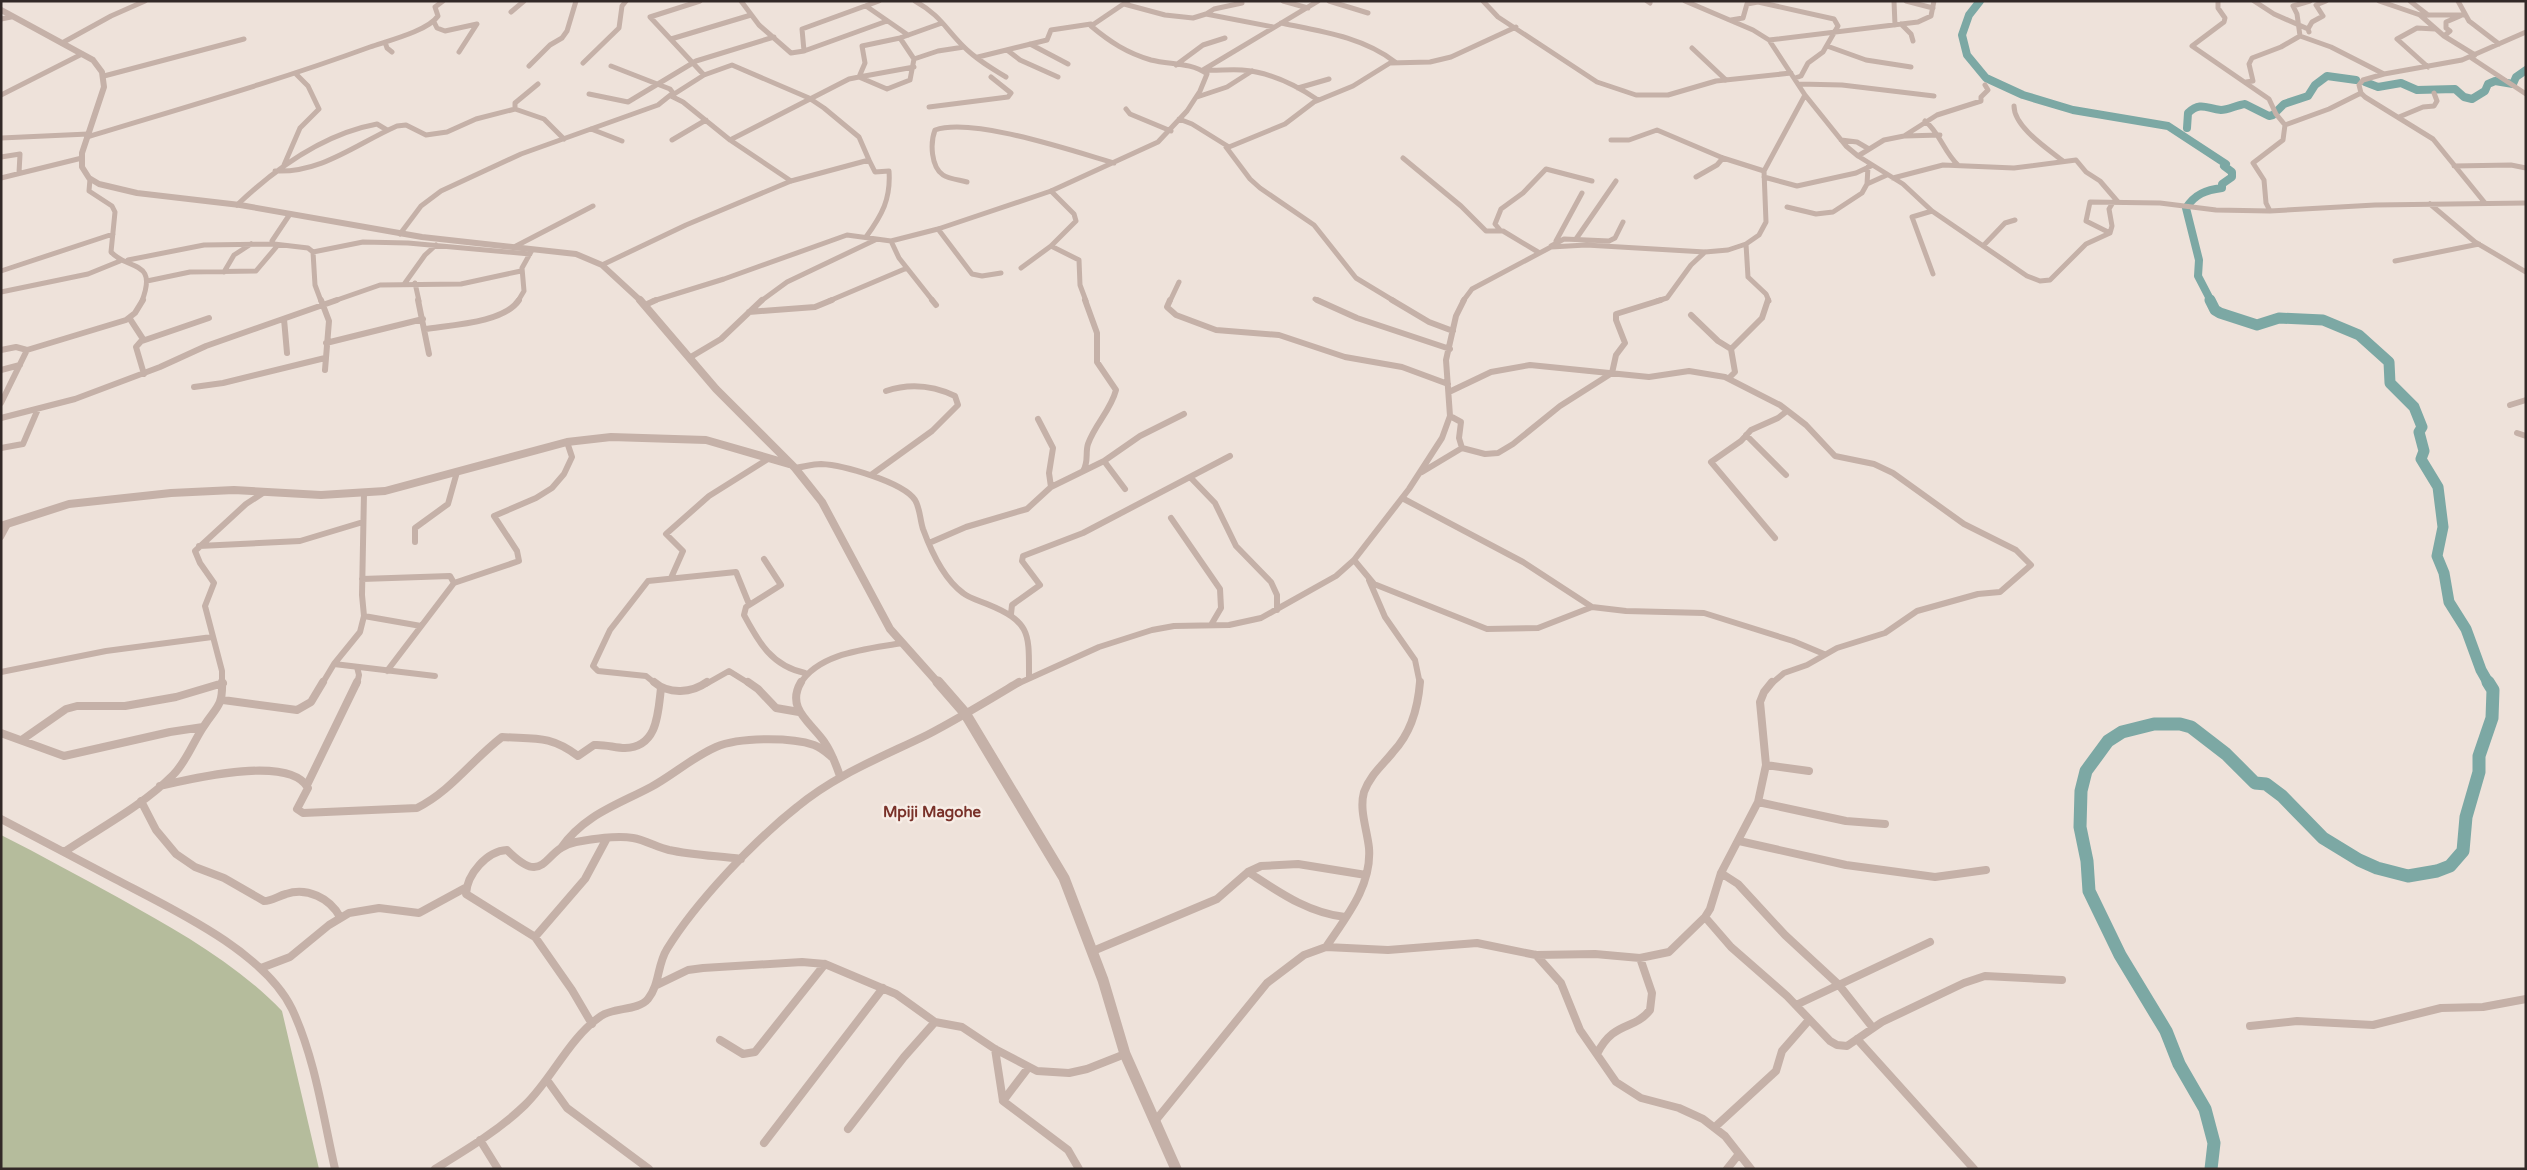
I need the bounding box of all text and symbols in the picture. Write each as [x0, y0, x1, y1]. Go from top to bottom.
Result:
district label: Mpiji Magohe [883, 803, 982, 822]

